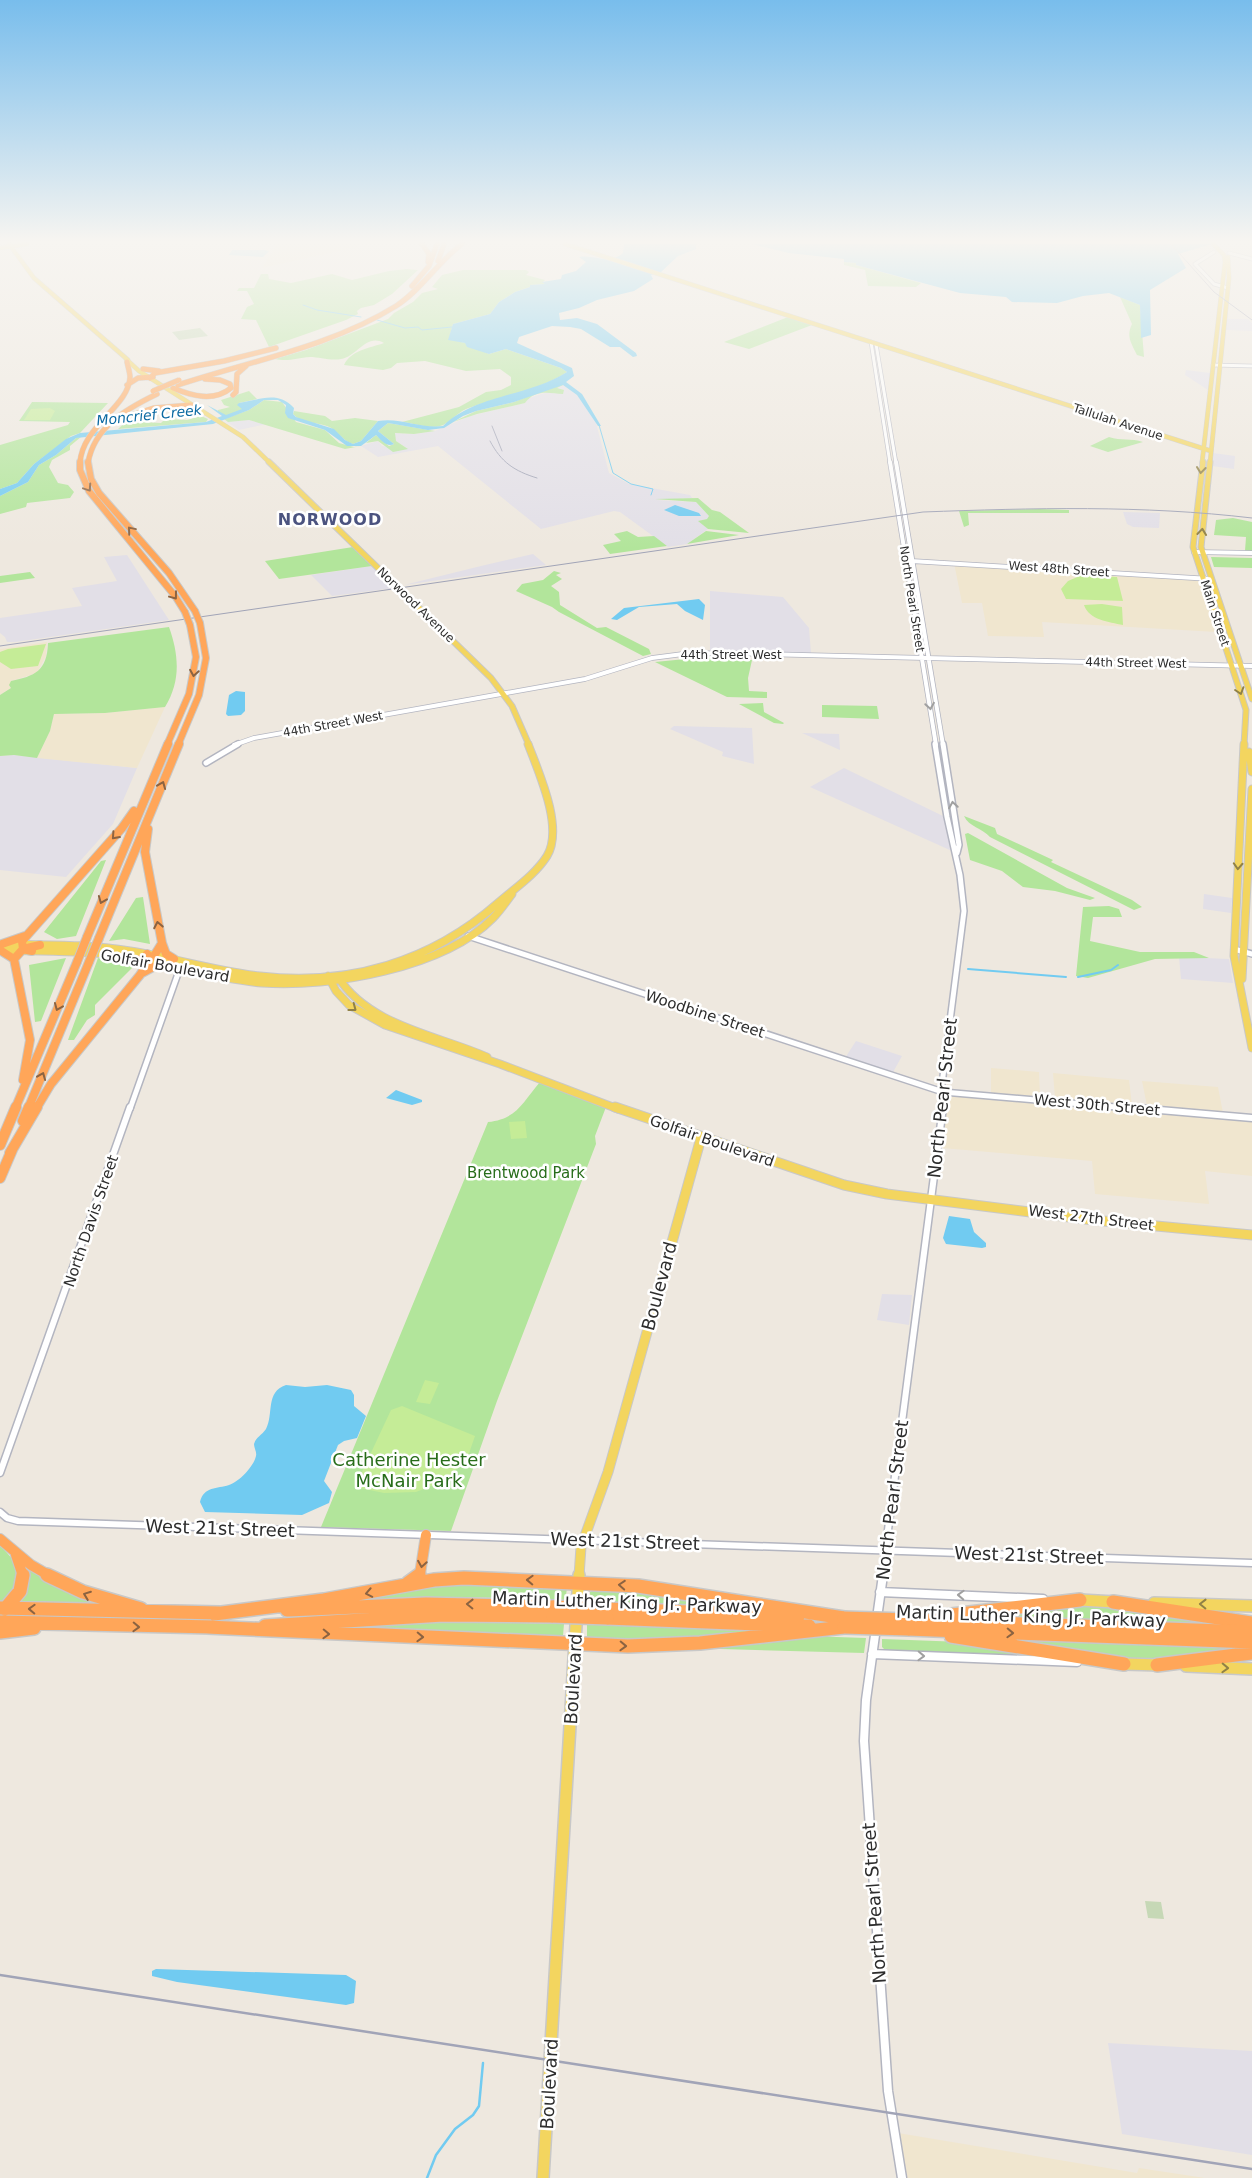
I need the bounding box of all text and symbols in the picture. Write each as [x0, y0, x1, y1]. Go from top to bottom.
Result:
water label: Moncrief Creek [96, 401, 203, 428]
street label: Tallulah Avenue [1070, 401, 1165, 443]
one-way arrow [1196, 466, 1207, 474]
one-way arrow [82, 482, 91, 492]
district label: NORWOOD [278, 510, 382, 529]
one-way arrow [128, 527, 137, 536]
one-way arrow [1196, 528, 1207, 536]
street label: North Pearl Street [897, 545, 927, 653]
street label: West 48th Street [1008, 558, 1110, 580]
street label: Norwood Avenue [375, 565, 457, 645]
street label: Main Street [1198, 578, 1232, 648]
one-way arrow [169, 590, 177, 599]
street label: 44th Street West [680, 648, 782, 662]
street label: 44th Street West [1085, 655, 1187, 671]
one-way arrow [190, 668, 200, 677]
one-way arrow [1235, 687, 1245, 695]
one-way arrow [924, 702, 934, 711]
street label: 44th Street West [282, 708, 384, 740]
one-way arrow [156, 781, 166, 790]
one-way arrow [949, 801, 959, 810]
one-way arrow [112, 830, 121, 839]
one-way arrow [1232, 862, 1243, 870]
one-way arrow [98, 895, 109, 904]
one-way arrow [154, 921, 164, 930]
street label: Golfair Boulevard [99, 946, 231, 986]
street label: Woodbine Street [643, 986, 767, 1042]
one-way arrow [54, 1002, 64, 1011]
one-way arrow [347, 1002, 357, 1011]
street label: North Pearl Street [923, 1017, 961, 1179]
one-way arrow [36, 1072, 47, 1081]
street label: West 30th Street [1033, 1091, 1161, 1119]
street label: Golfair Boulevard [647, 1111, 777, 1171]
street label: North Davis Street [60, 1152, 122, 1289]
park label: Brentwood Park [467, 1164, 585, 1182]
street label: West 27th Street [1027, 1201, 1155, 1235]
street label: Boulevard [637, 1239, 681, 1333]
street label: North Pearl Street [872, 1419, 912, 1581]
park label: Catherine Hester McNair Park [332, 1449, 486, 1491]
street label: West 21st Street [145, 1515, 295, 1541]
street label: West 21st Street [550, 1528, 700, 1554]
street label: West 21st Street [954, 1542, 1104, 1568]
one-way arrow [417, 1559, 427, 1568]
one-way arrow [526, 1575, 534, 1586]
one-way arrow [618, 1579, 626, 1590]
one-way arrow [364, 1587, 373, 1597]
street label: Martin Luther King Jr. Parkway [492, 1587, 763, 1617]
one-way arrow [957, 1590, 965, 1601]
one-way arrow [83, 1591, 91, 1601]
one-way arrow [466, 1599, 474, 1609]
one-way arrow [1199, 1599, 1207, 1609]
street label: Martin Luther King Jr. Parkway [896, 1601, 1167, 1631]
one-way arrow [28, 1604, 36, 1614]
one-way arrow [132, 1621, 140, 1632]
one-way arrow [322, 1628, 330, 1639]
one-way arrow [1006, 1628, 1014, 1638]
one-way arrow [416, 1632, 424, 1642]
street label: Boulevard [560, 1633, 586, 1725]
one-way arrow [620, 1640, 628, 1651]
one-way arrow [917, 1651, 925, 1662]
one-way arrow [1222, 1663, 1230, 1673]
street label: North Pearl Street [858, 1822, 890, 1984]
street label: Boulevard [536, 2038, 562, 2130]

